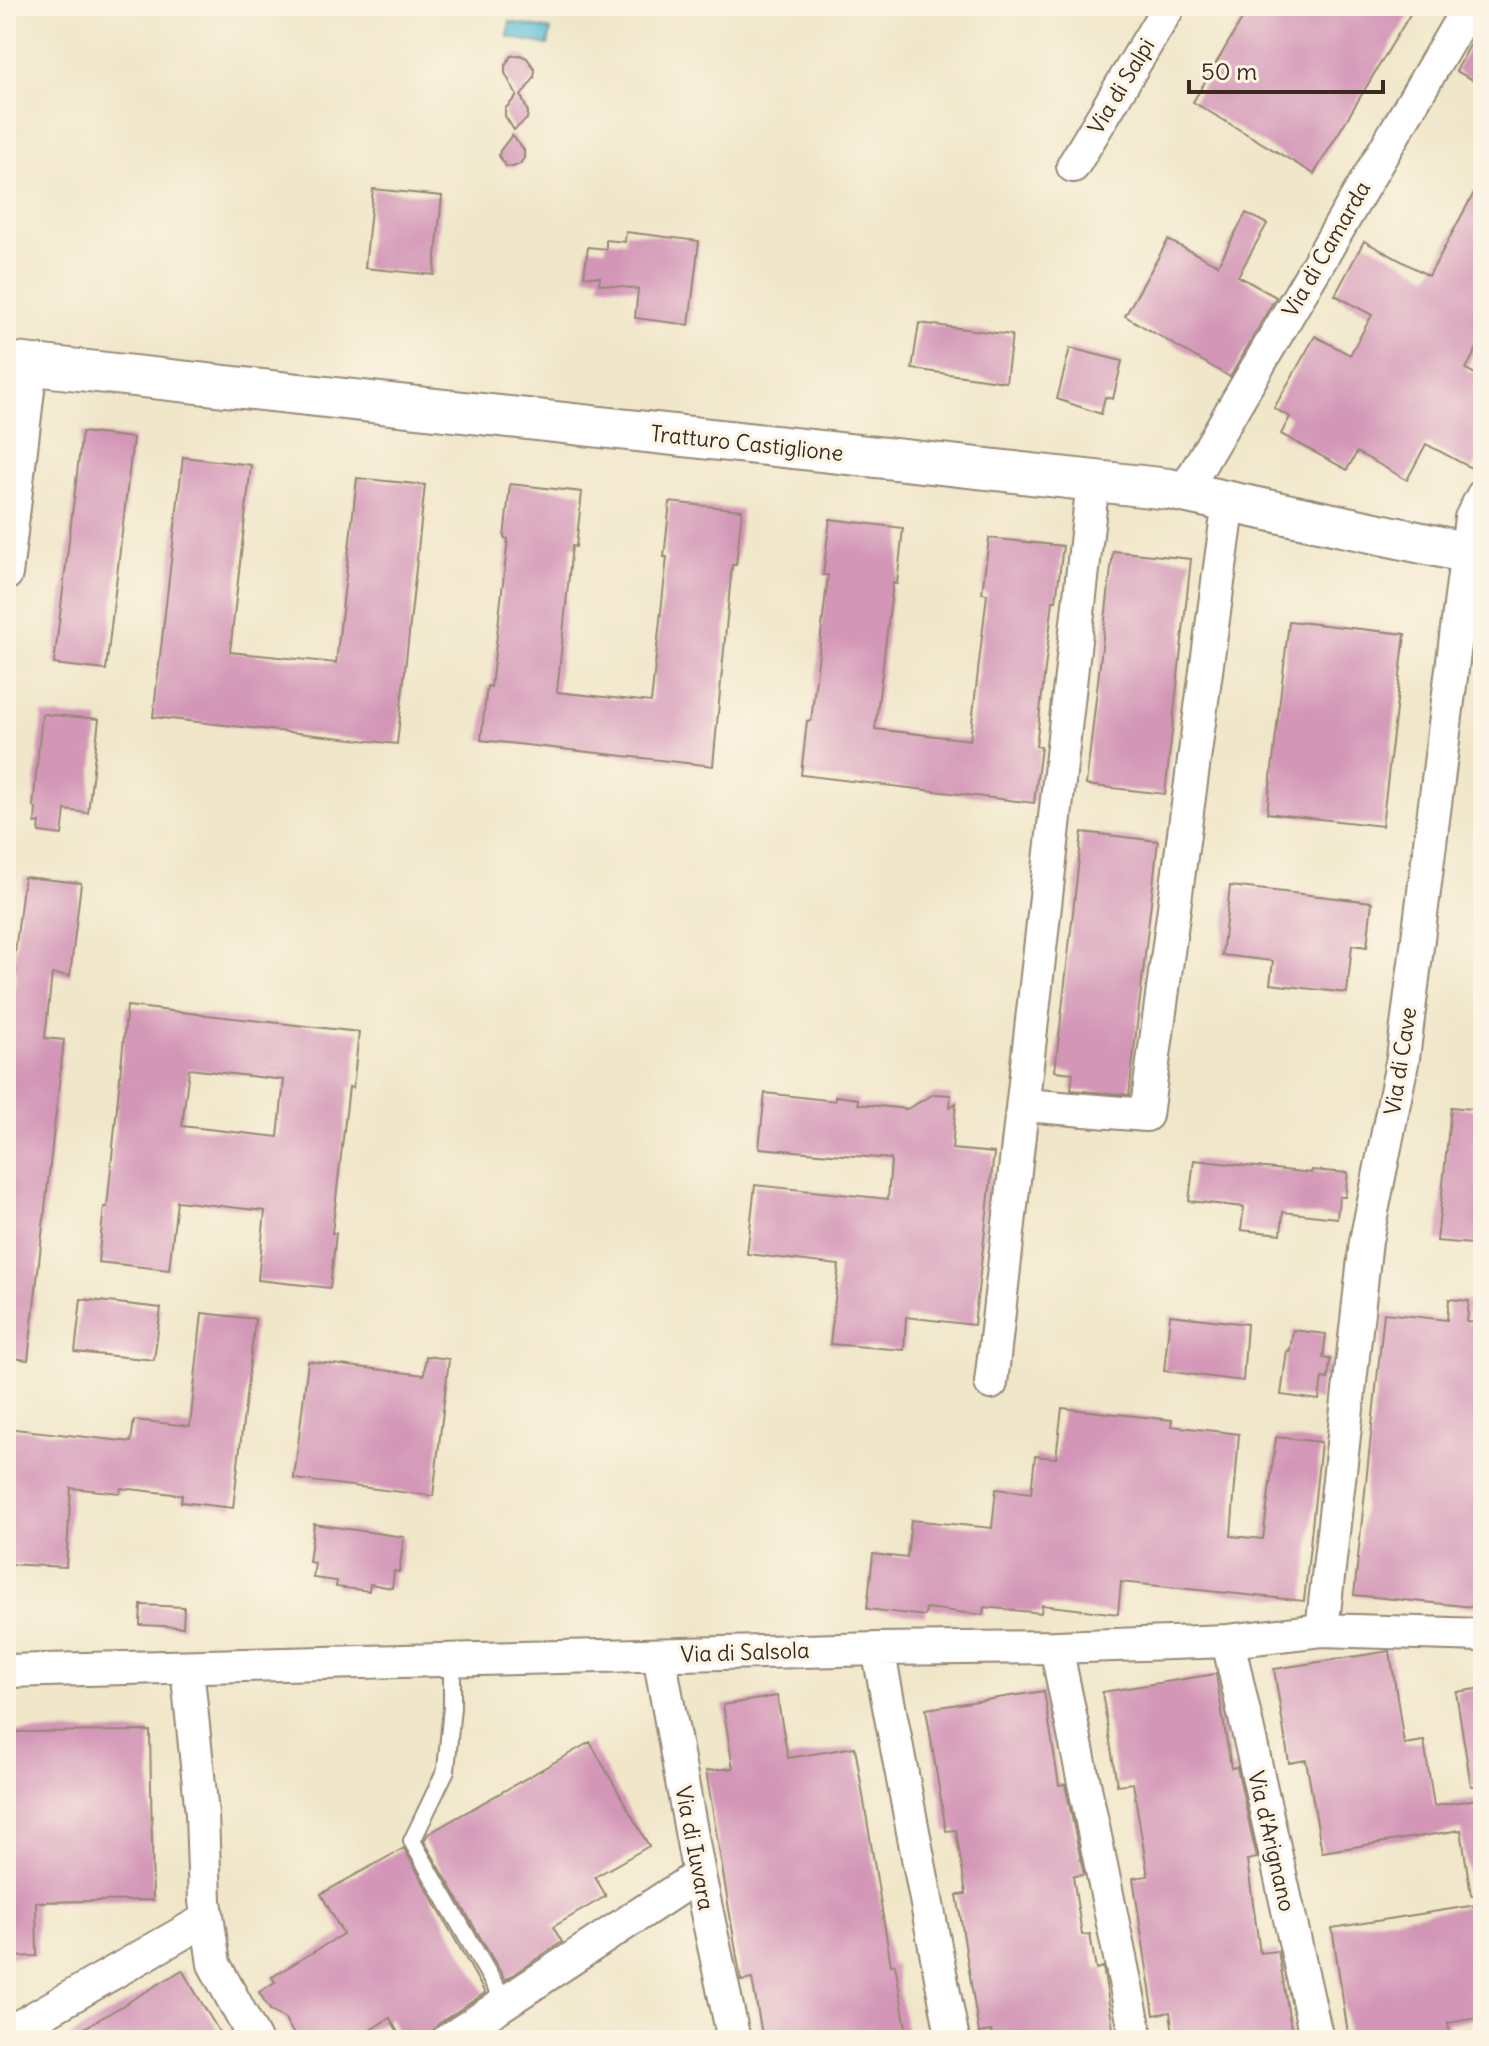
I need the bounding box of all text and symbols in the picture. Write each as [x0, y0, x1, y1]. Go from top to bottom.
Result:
street label: Via di Salpi [1082, 33, 1160, 139]
scale bar [1189, 44, 1383, 94]
text: 50 m [1201, 56, 1257, 86]
street label: Via di Camarda [1276, 176, 1376, 322]
street label: Tratturo Castiglione [649, 419, 845, 467]
street label: Via di Cave [1378, 1005, 1422, 1117]
street label: Via di Salsola [680, 1636, 810, 1668]
street label: Via d'Arignano [1242, 1768, 1302, 1914]
street label: Via di Iuvara [669, 1784, 721, 1912]

